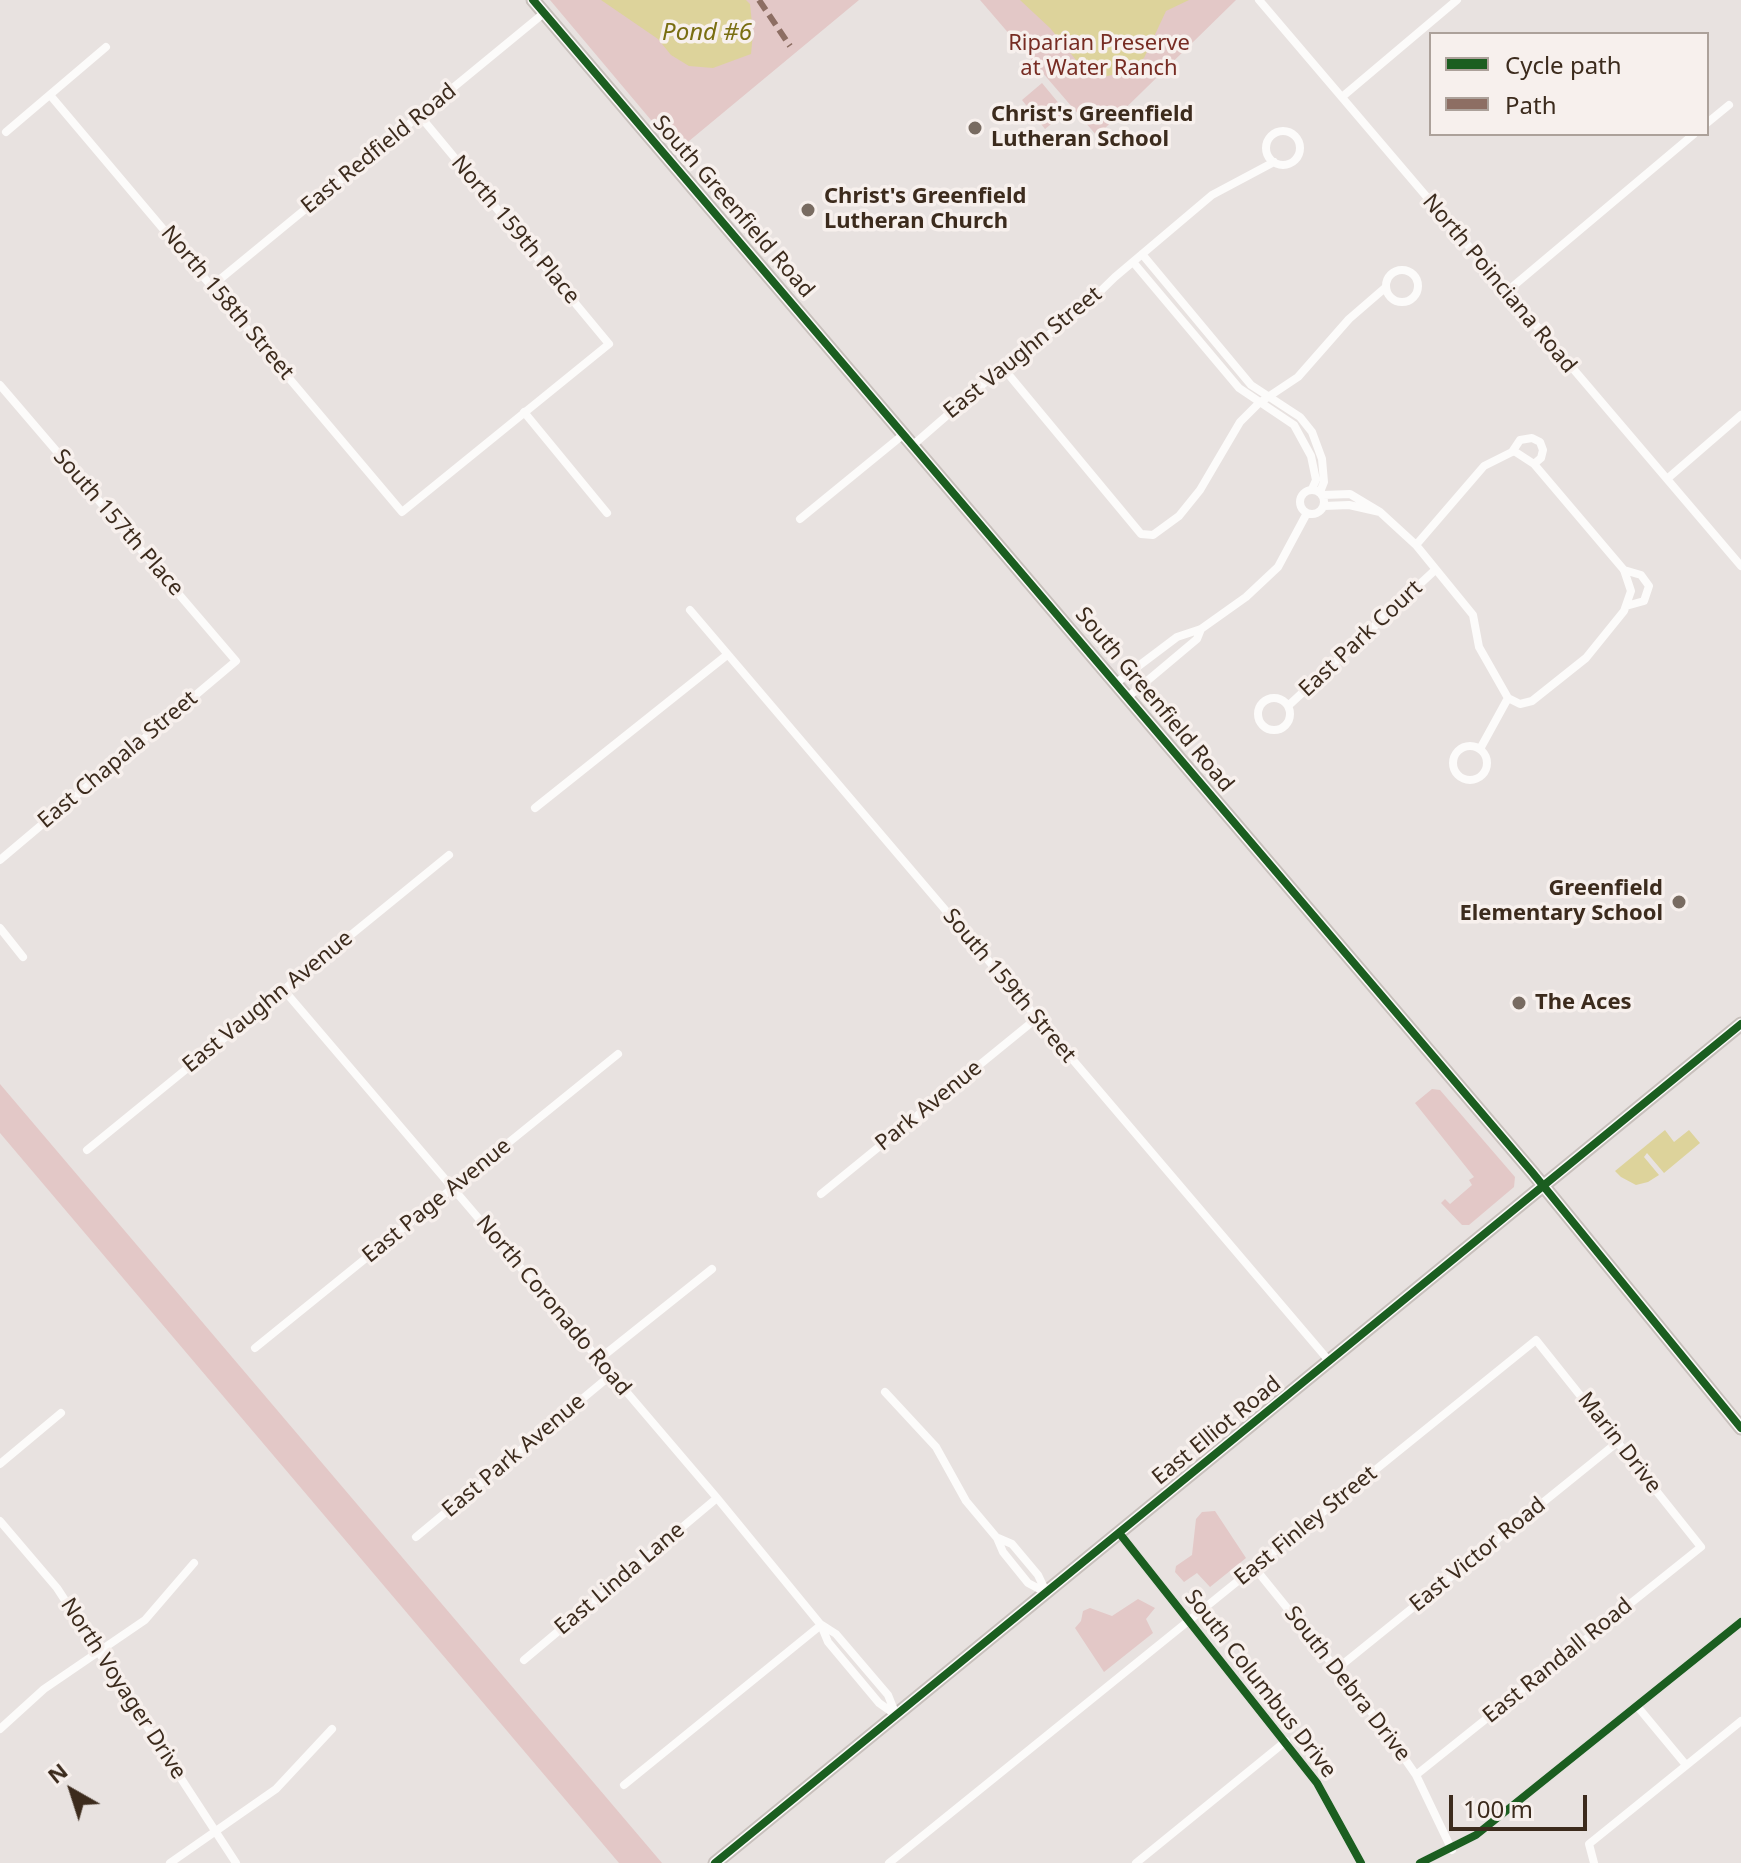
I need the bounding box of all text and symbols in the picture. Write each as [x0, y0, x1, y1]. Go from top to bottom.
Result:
water label: Pond #6 [662, 19, 752, 47]
park label: Riparian Preserve at Water Ranch [1008, 31, 1190, 82]
legend [1429, 32, 1709, 136]
text: Cycle path [1505, 48, 1622, 81]
street label: East Redfield Road [296, 78, 462, 220]
text: Path [1505, 88, 1556, 121]
place label: Christ's Greenfield Lutheran School [991, 102, 1193, 154]
street label: South Greenfield Road [647, 111, 819, 303]
marker: Christ's Greenfield Lutheran School [966, 119, 984, 137]
street label: North 159th Place [445, 150, 585, 310]
place label: Christ's Greenfield Lutheran Church [824, 184, 1026, 236]
street label: North Poinciana Road [1416, 189, 1582, 379]
marker: Christ's Greenfield Lutheran Church [799, 201, 817, 219]
street label: North 158th Street [155, 221, 299, 385]
street label: East Vaughn Street [939, 281, 1107, 425]
street label: South 157th Place [47, 444, 189, 602]
street label: East Park Court [1294, 575, 1428, 703]
street label: South Greenfield Road [1069, 602, 1239, 798]
street label: East Chapala Street [33, 686, 203, 834]
place label: Greenfield Elementary School [1459, 876, 1663, 928]
marker: Greenfield Elementary School [1670, 893, 1688, 911]
street label: South 159th Street [937, 904, 1081, 1068]
street label: East Vaughn Avenue [178, 925, 358, 1079]
place label: The Aces [1535, 990, 1632, 1016]
marker: The Aces [1510, 994, 1528, 1012]
street label: Park Avenue [870, 1055, 988, 1157]
street label: East Page Avenue [357, 1133, 517, 1269]
street label: North Coronado Road [470, 1211, 636, 1401]
street label: East Elliot Road [1147, 1371, 1287, 1491]
street label: Marin Drive [1571, 1387, 1667, 1499]
street label: East Park Avenue [437, 1389, 591, 1523]
street label: East Finley Street [1230, 1461, 1382, 1591]
street label: East Victor Road [1405, 1492, 1551, 1618]
street label: East Linda Lane [550, 1517, 690, 1641]
street label: South Columbus Drive [1178, 1585, 1342, 1783]
street label: North Voyager Drive [55, 1593, 191, 1785]
street label: East Randall Road [1478, 1593, 1638, 1729]
street label: South Debra Drive [1278, 1601, 1416, 1767]
north arrow [32, 1751, 112, 1831]
scale bar [1453, 1779, 1591, 1829]
text: 100 m [1463, 1792, 1533, 1825]

